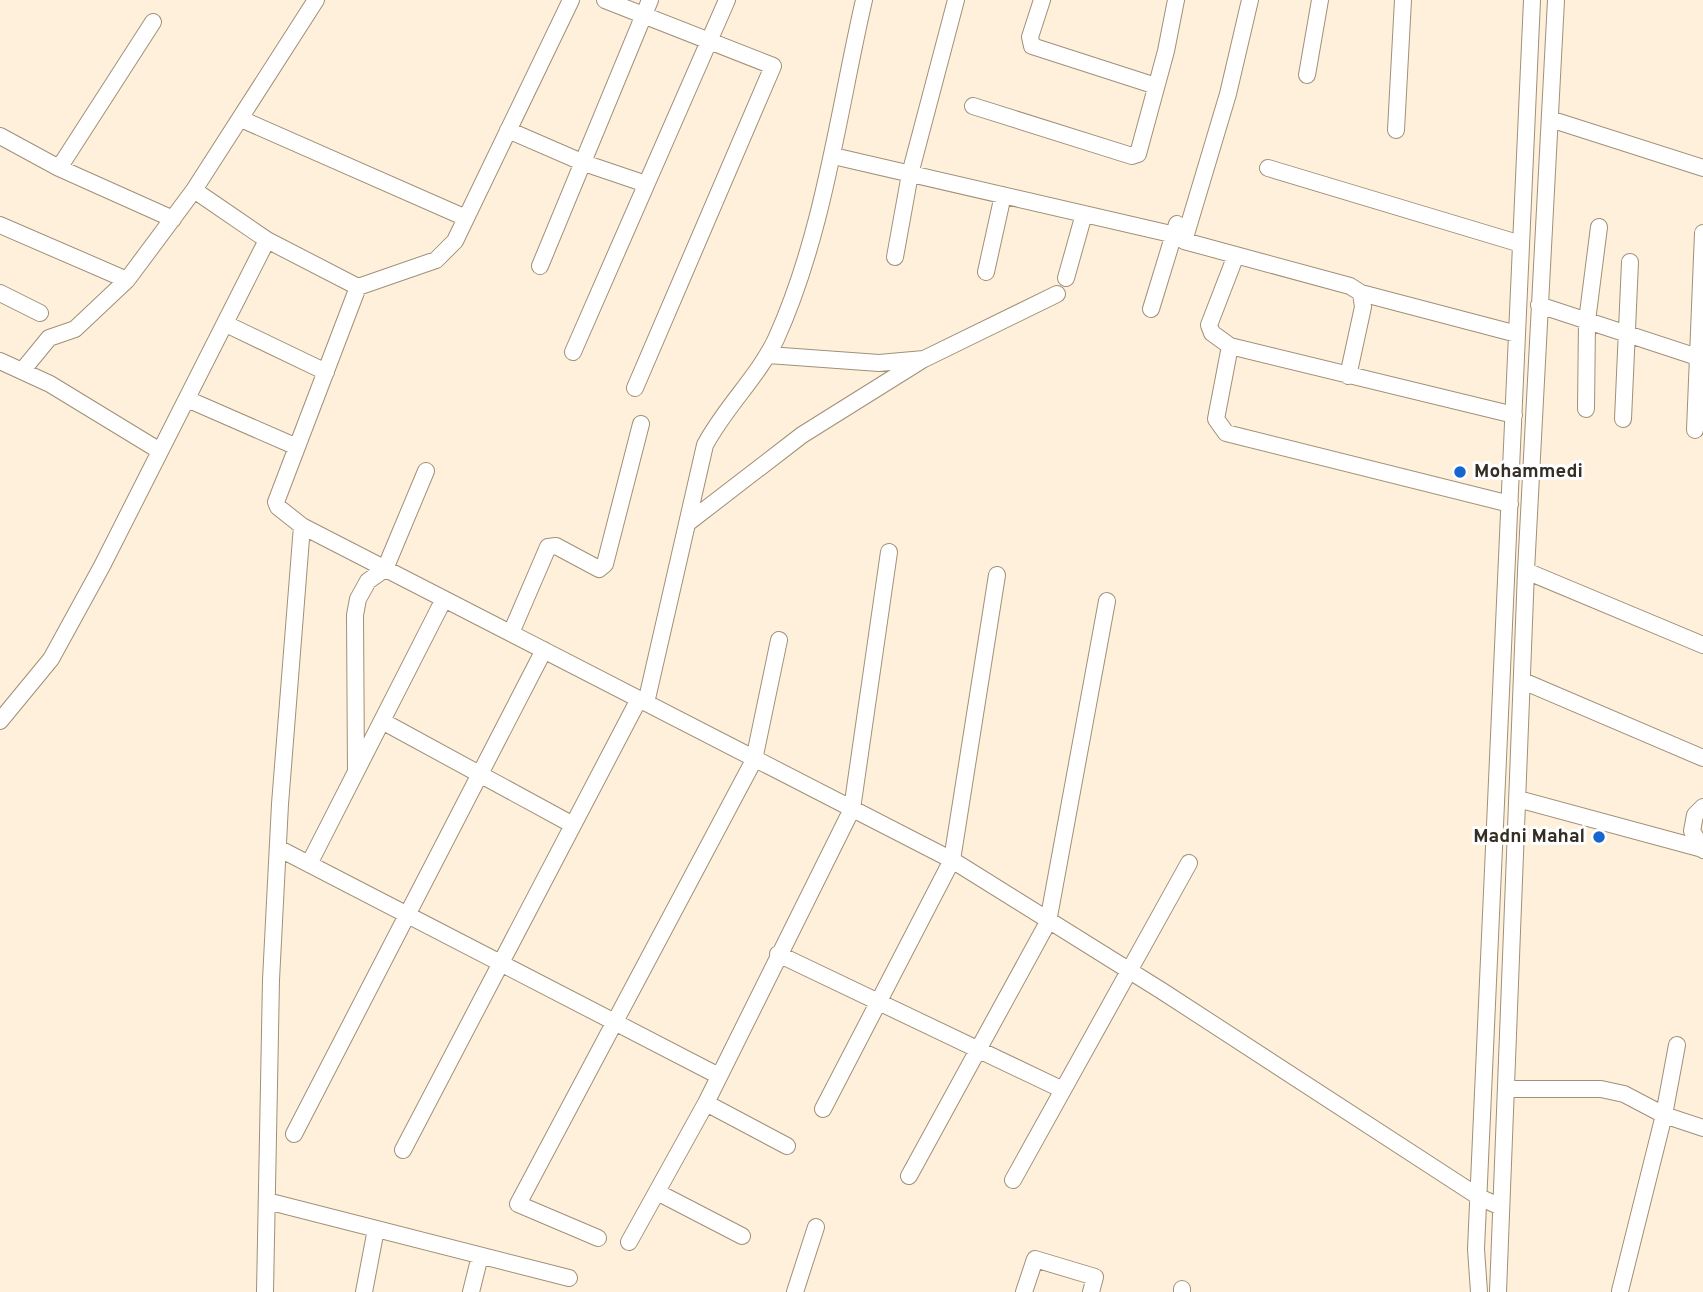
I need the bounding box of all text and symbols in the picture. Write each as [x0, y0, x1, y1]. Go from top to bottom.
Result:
place label: Mohammedi [1474, 460, 1583, 484]
marker: Mohammedi [1452, 464, 1468, 480]
place label: Madni Mahal [1473, 825, 1585, 849]
marker: Madni Mahal [1591, 829, 1607, 845]

